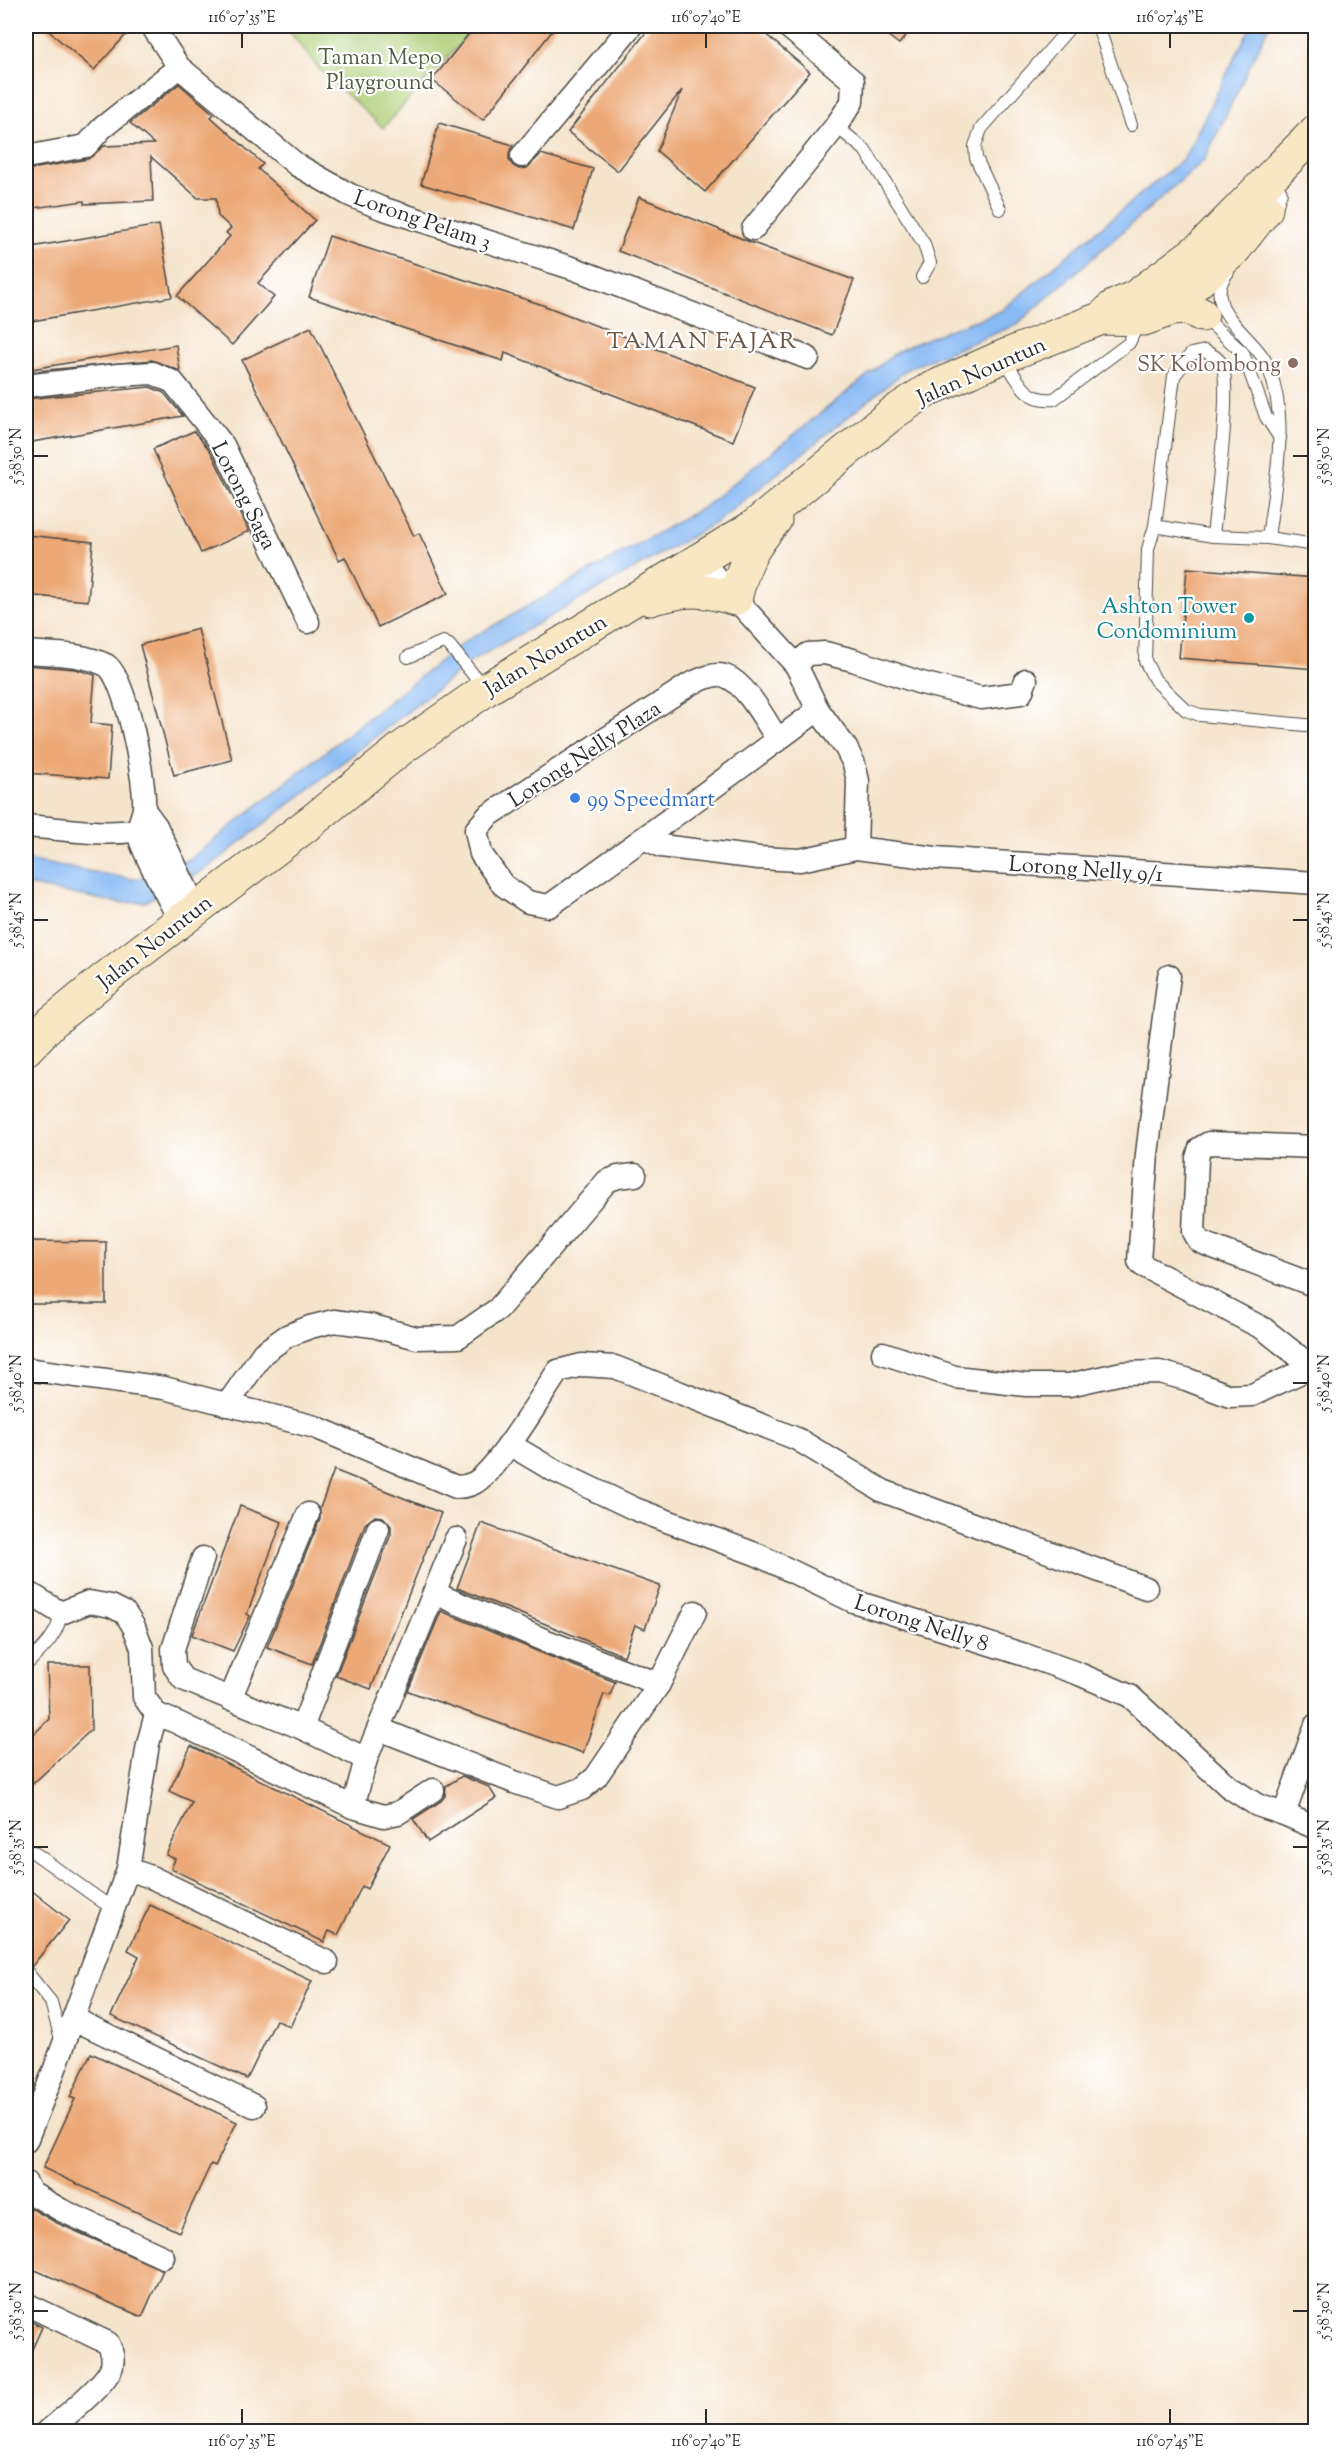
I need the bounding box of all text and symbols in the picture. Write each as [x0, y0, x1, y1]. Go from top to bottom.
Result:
text: 116°07'35"E [208, 8, 276, 29]
text: 116°07'40"E [671, 8, 741, 29]
text: 116°07'45"E [1136, 8, 1204, 29]
park label: Taman Mepo Playground [318, 43, 442, 100]
street label: Lorong Pelam 3 [349, 183, 495, 260]
district label: TAMAN FAJAR [606, 325, 798, 359]
street label: Jalan Nountun [912, 330, 1052, 416]
place label: SK Kolombong [1137, 350, 1281, 382]
marker: SK Kolombong [1286, 356, 1300, 370]
text: 5°58'50"N [7, 428, 28, 485]
text: 5°58'50"N [1315, 428, 1336, 485]
street label: Lorong Saga [201, 437, 283, 556]
place label: Ashton Tower Condominium [1096, 592, 1237, 649]
street label: Jalan Nountun [478, 607, 614, 706]
marker: Ashton Tower Condominium [1242, 611, 1256, 625]
street label: Lorong Nelly Plaza [503, 694, 668, 817]
place label: 99 Speedmart [587, 785, 716, 817]
marker: 99 Speedmart [568, 791, 582, 805]
street label: Lorong Nelly 9/1 [1008, 850, 1165, 892]
street label: Jalan Nountun [91, 888, 220, 999]
text: 5°58'45"N [7, 892, 28, 949]
text: 5°58'45"N [1315, 892, 1336, 949]
text: 5°58'40"N [7, 1354, 28, 1413]
text: 5°58'40"N [1315, 1354, 1336, 1413]
street label: Lorong Nelly 8 [850, 1588, 993, 1662]
text: 5°58'35"N [7, 1819, 28, 1876]
text: 5°58'35"N [1315, 1819, 1336, 1876]
text: 5°58'30"N [7, 2282, 28, 2341]
text: 5°58'30"N [1315, 2282, 1336, 2341]
text: 116°07'35"E [208, 2432, 276, 2453]
text: 116°07'40"E [671, 2432, 741, 2453]
text: 116°07'45"E [1136, 2432, 1204, 2453]

